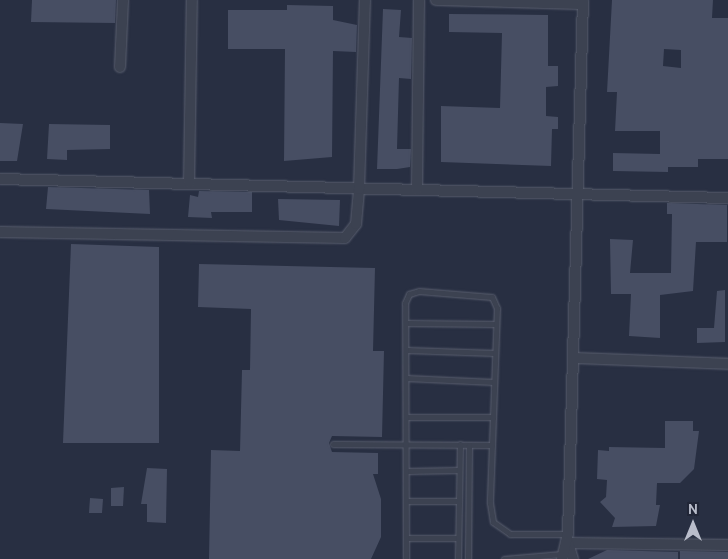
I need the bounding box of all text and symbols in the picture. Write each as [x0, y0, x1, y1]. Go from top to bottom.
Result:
north arrow [668, 499, 718, 549]
text: N [688, 500, 698, 518]

